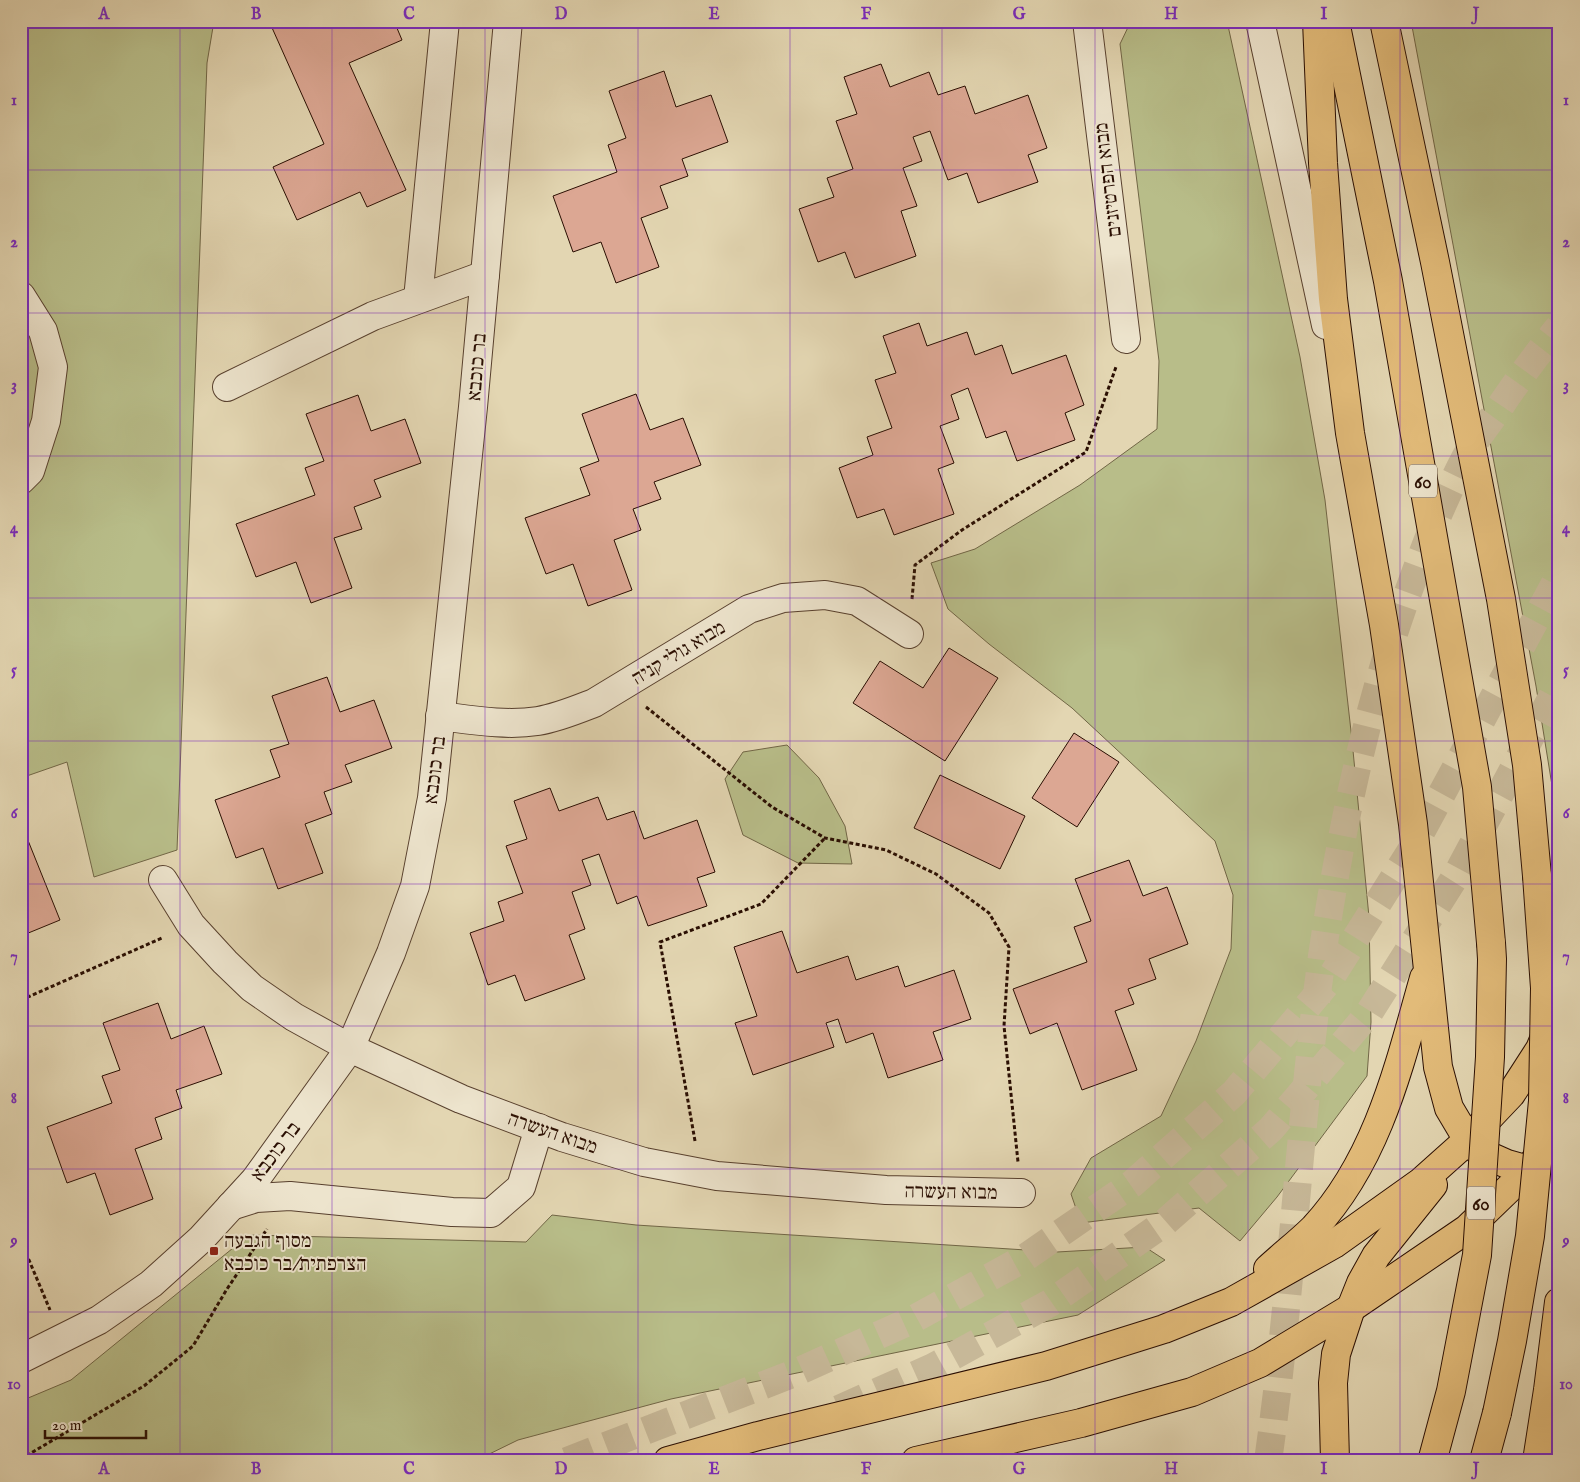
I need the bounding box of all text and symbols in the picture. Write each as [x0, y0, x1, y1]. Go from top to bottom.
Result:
text: A [98, 5, 111, 25]
text: B [251, 5, 262, 25]
text: C [403, 5, 415, 25]
text: D [555, 5, 568, 25]
text: E [708, 5, 720, 25]
text: F [861, 5, 872, 25]
text: G [1013, 5, 1026, 25]
text: H [1164, 5, 1178, 25]
text: I [1321, 5, 1328, 25]
text: J [1471, 5, 1480, 25]
text: 1 [11, 91, 17, 111]
text: 1 [1563, 91, 1569, 111]
street label: מבוא הפרטיזנים [1089, 121, 1128, 238]
text: 2 [10, 233, 18, 253]
text: 2 [1562, 233, 1570, 253]
street label: בר כוכבא [462, 332, 493, 402]
text: 3 [11, 376, 17, 396]
text: 3 [1563, 376, 1569, 396]
road number: 60 [1409, 464, 1437, 498]
text: 4 [10, 519, 19, 539]
text: 4 [1562, 519, 1571, 539]
street label: מבוא גולי קניה [627, 615, 730, 691]
text: 5 [11, 661, 17, 681]
text: 5 [1563, 661, 1569, 681]
street label: בר כוכבא [419, 735, 452, 806]
text: 6 [11, 804, 19, 824]
text: 6 [1563, 804, 1571, 824]
text: 7 [10, 947, 18, 967]
text: 7 [1562, 947, 1570, 967]
text: 8 [11, 1089, 17, 1109]
text: 8 [1563, 1089, 1569, 1109]
street label: מבוא העשרה [504, 1106, 601, 1160]
street label: בר כוכבא [246, 1117, 307, 1187]
street label: מבוא העשרה [904, 1179, 998, 1206]
road number: 60 [1467, 1186, 1495, 1220]
place label: מסוף הגבעה הצרפתית/בר כוכבא [224, 1229, 367, 1277]
text: 9 [10, 1232, 18, 1252]
text: 9 [1562, 1232, 1570, 1252]
marker: מסוף הגבעה הצרפתית/בר כוכבא [208, 1245, 220, 1257]
text: 10 [7, 1375, 21, 1395]
text: 10 [1559, 1375, 1573, 1395]
scale bar [45, 1407, 146, 1439]
text: 20 m [52, 1416, 82, 1435]
text: A [98, 1460, 111, 1480]
text: B [251, 1460, 262, 1480]
text: C [403, 1460, 415, 1480]
text: D [555, 1460, 568, 1480]
text: E [708, 1460, 720, 1480]
text: F [861, 1460, 872, 1480]
text: G [1013, 1460, 1026, 1480]
text: H [1164, 1460, 1178, 1480]
text: I [1321, 1460, 1328, 1480]
text: J [1471, 1460, 1480, 1480]

